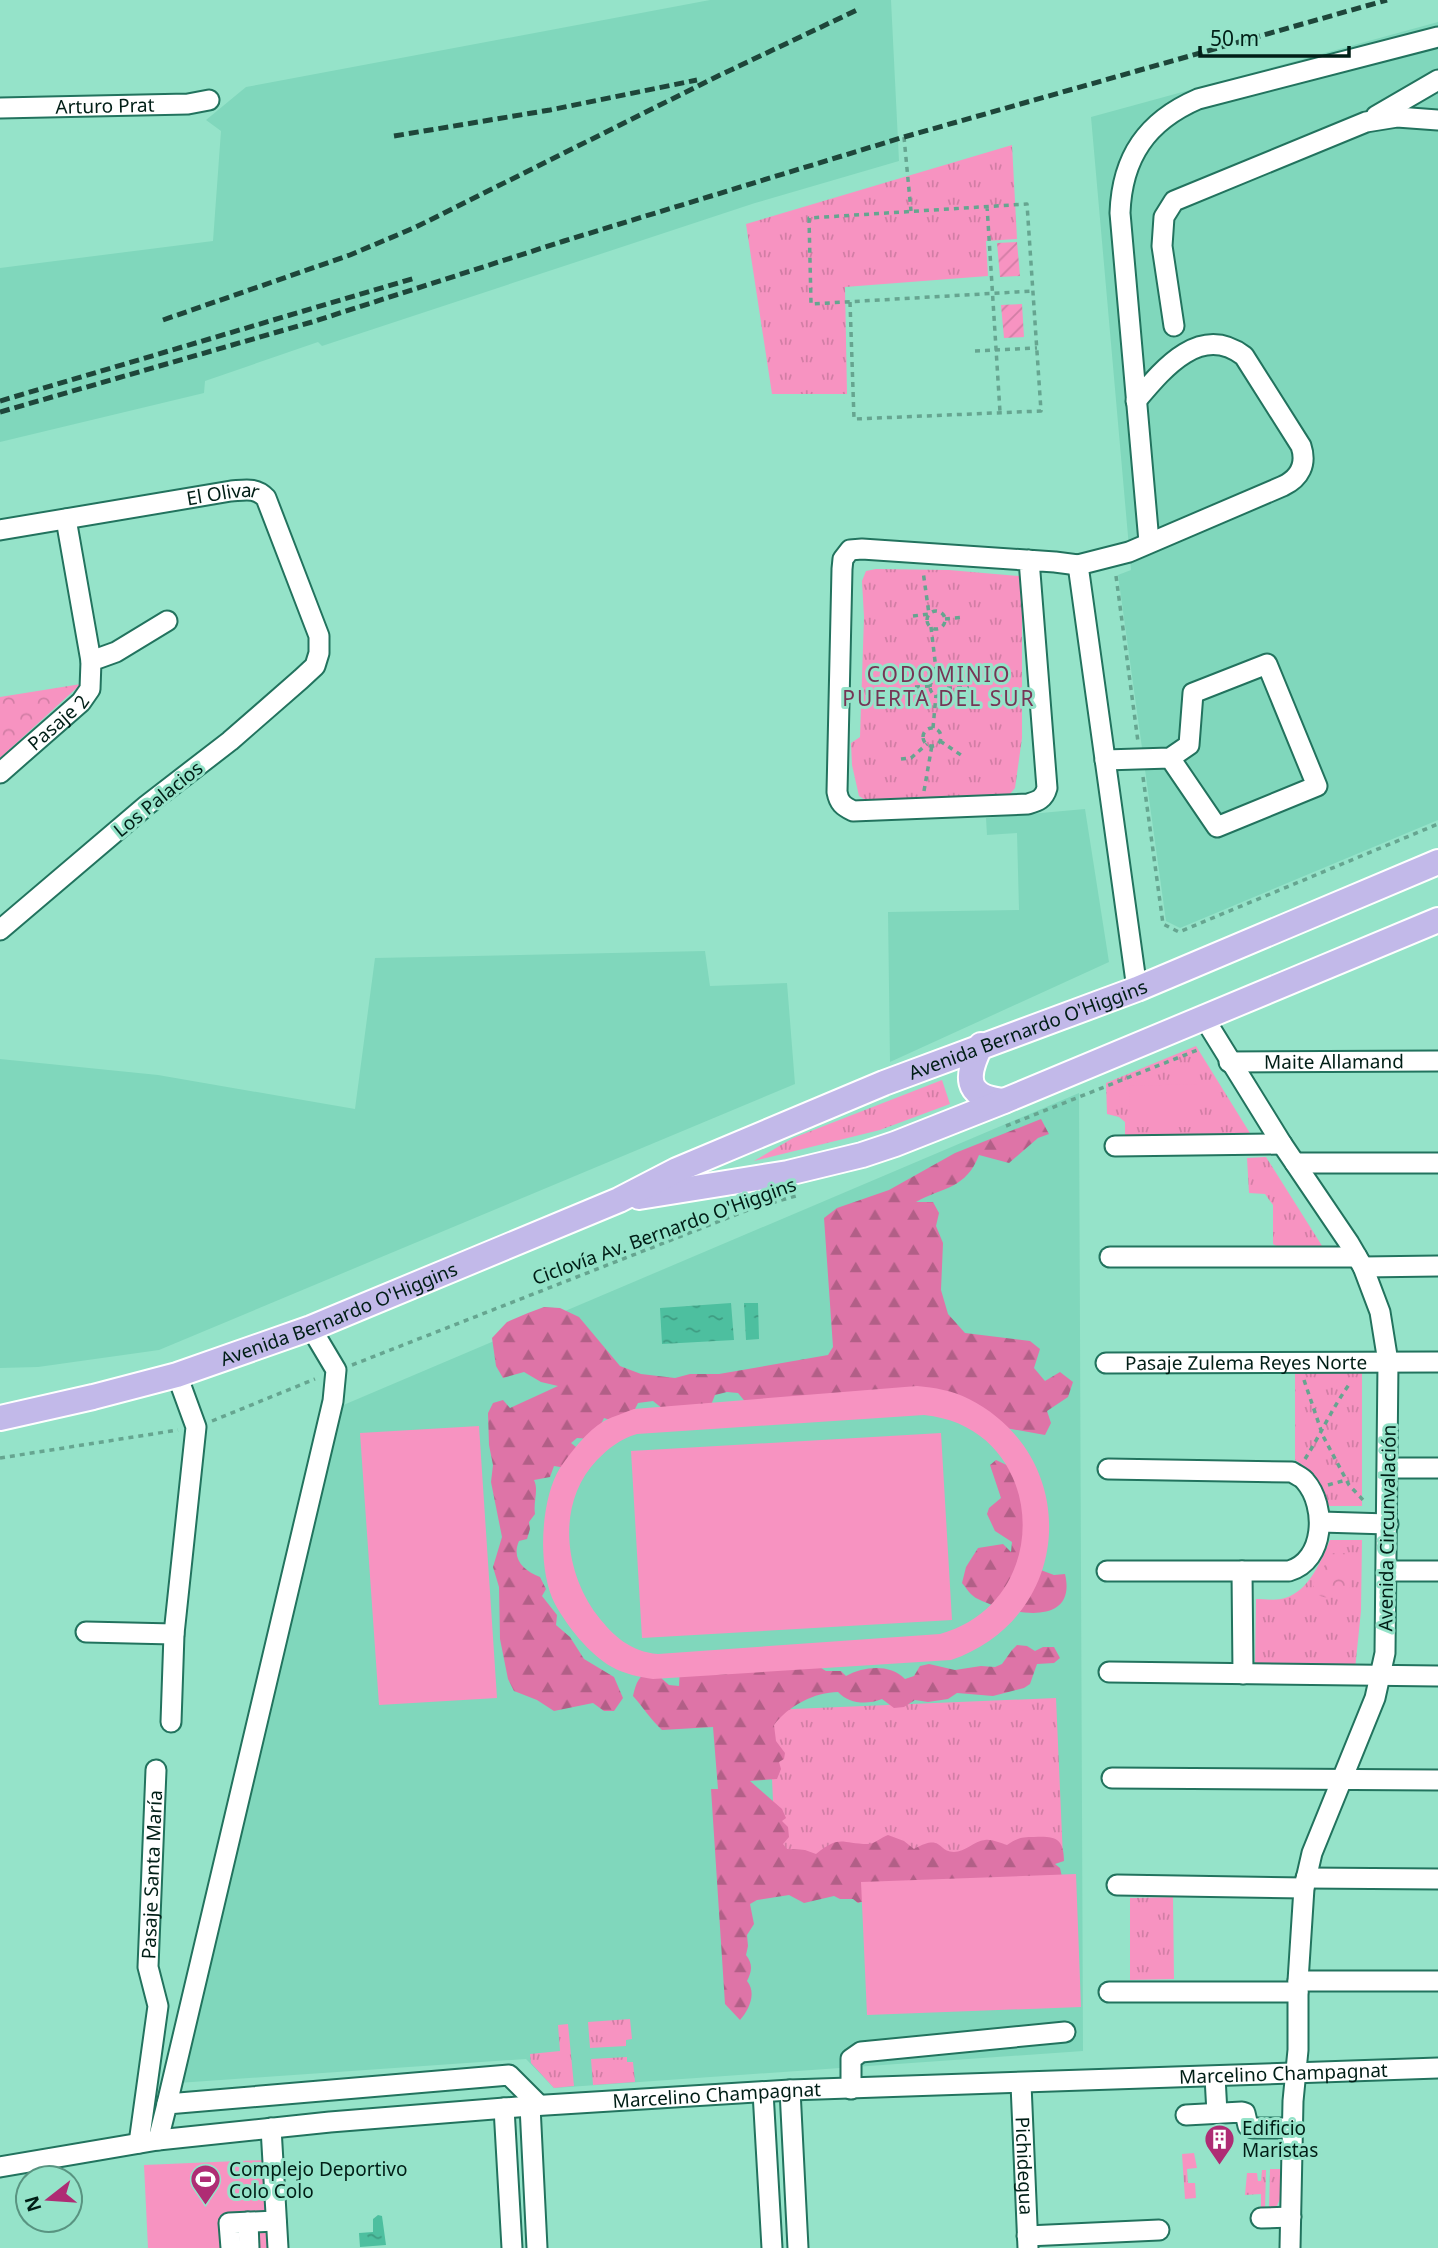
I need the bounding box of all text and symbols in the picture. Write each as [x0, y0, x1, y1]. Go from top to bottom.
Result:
scale bar [1200, 14, 1349, 58]
text: 50 m [1210, 24, 1259, 52]
street label: Arturo Prat [55, 92, 155, 120]
street label: El Olivar [185, 477, 263, 511]
district label: CODOMINIO PUERTA DEL SUR [842, 660, 1036, 712]
street label: Pasaje 2 [22, 690, 95, 756]
street label: Los Palacios [108, 755, 208, 843]
street label: Avenida Bernardo O'Higgins [905, 973, 1151, 1086]
street label: Maite Allamand [1264, 1048, 1404, 1075]
street label: Ciclovía Av. Bernardo O'Higgins [528, 1171, 800, 1291]
street label: Avenida Bernardo O'Higgins [217, 1256, 461, 1372]
street label: Pasaje Zulema Reyes Norte [1125, 1349, 1367, 1376]
street label: Avenida Circunvalación [1372, 1425, 1402, 1631]
street label: Pasaje Santa María [135, 1790, 168, 1960]
street label: Marcelino Champagnat [1179, 2057, 1388, 2090]
street label: Marcelino Champagnat [612, 2076, 822, 2114]
place label: Edificio Maristas [1242, 2115, 1318, 2163]
street label: Pichidegua [1009, 2116, 1040, 2216]
building icon: Edificio Maristas [1202, 2122, 1236, 2166]
place label: Complejo Deportivo Colo Colo [229, 2156, 407, 2204]
sports icon: Complejo Deportivo Colo Colo [189, 2163, 223, 2207]
north arrow [14, 2164, 84, 2234]
text: N [18, 2193, 47, 2215]

